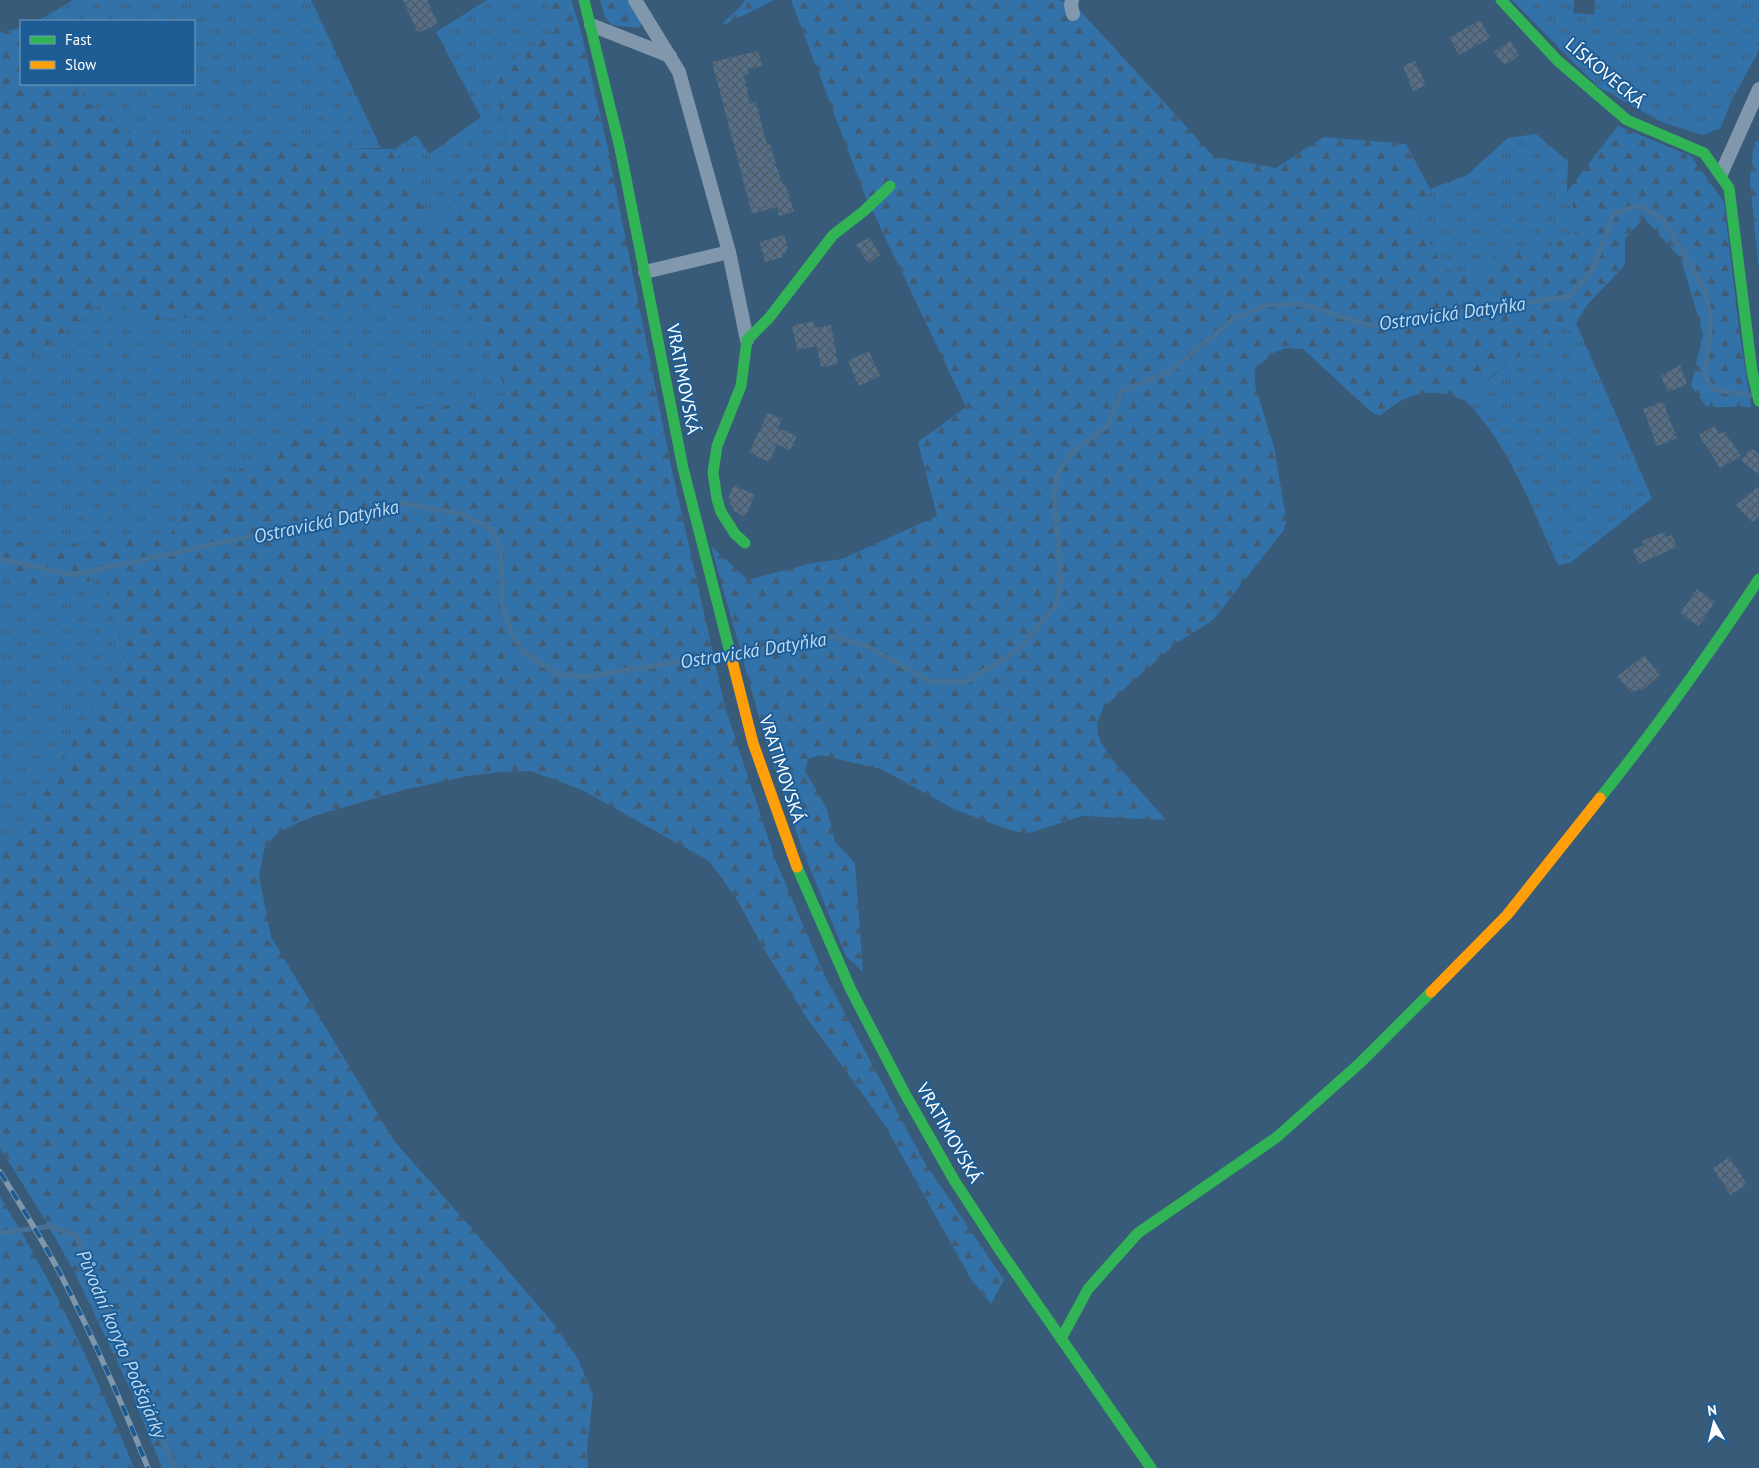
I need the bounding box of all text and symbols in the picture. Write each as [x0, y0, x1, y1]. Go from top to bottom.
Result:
legend [20, 20, 195, 85]
text: Fast [65, 30, 92, 49]
street label: LÍSKOVECKÁ [1561, 33, 1650, 113]
text: Slow [65, 55, 96, 74]
water label: Ostravická Datyňka [1377, 291, 1528, 335]
street label: VRATIMOVSKÁ [661, 321, 706, 436]
water label: Ostravická Datyňka [251, 494, 401, 548]
water label: Ostravická Datyňka [678, 626, 829, 673]
street label: VRATIMOVSKÁ [754, 711, 811, 826]
street label: VRATIMOVSKÁ [911, 1078, 988, 1187]
water label: Původní koryto Podšajárky [71, 1246, 173, 1444]
north arrow [1689, 1398, 1739, 1448]
text: N [1706, 1401, 1718, 1420]

